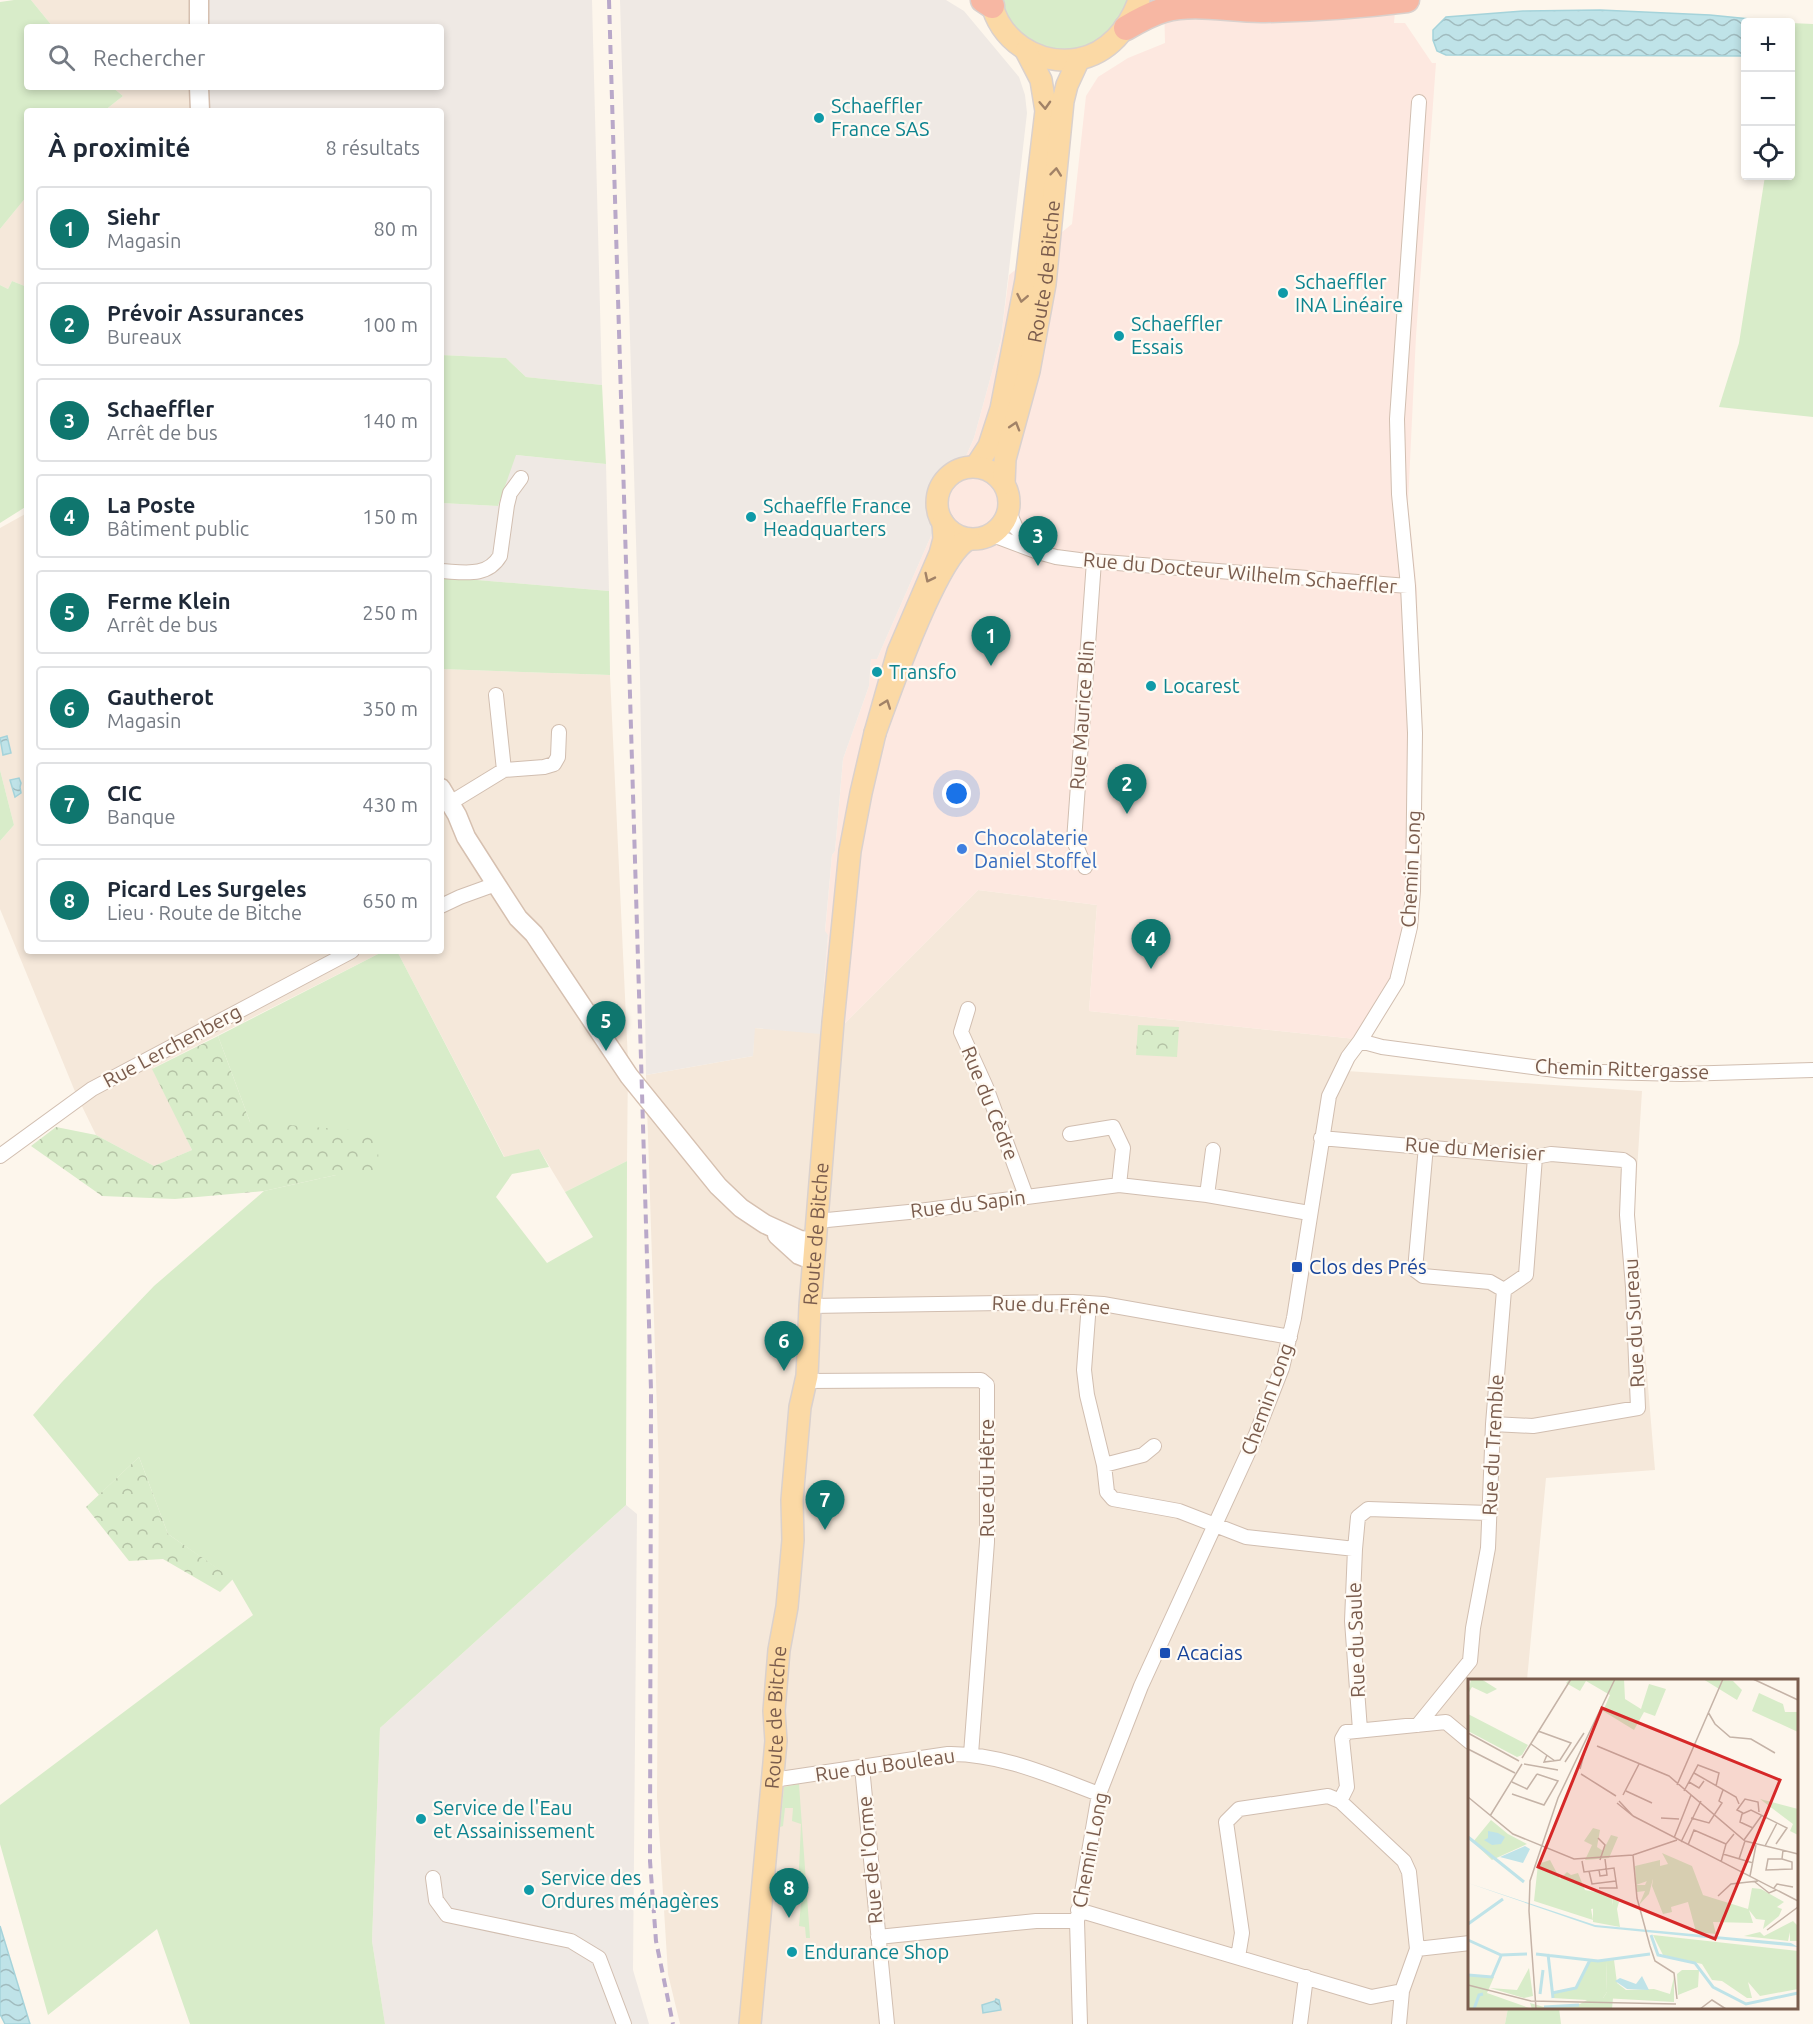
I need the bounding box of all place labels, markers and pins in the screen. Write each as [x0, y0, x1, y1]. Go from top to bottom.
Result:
place label: Schaeffler France SAS [831, 94, 930, 140]
marker: Schaeffler France SAS [812, 111, 826, 125]
place label: Schaeffler INA Linéaire [1295, 270, 1403, 316]
marker: Schaeffler INA Linéaire [1276, 286, 1290, 300]
place label: Schaeffler Essais [1131, 312, 1223, 358]
marker: Schaeffler Essais [1112, 329, 1126, 343]
place label: Schaeffle France Headquarters [763, 494, 911, 540]
marker: Schaeffle France Headquarters [744, 510, 758, 524]
pin: 3 [1018, 516, 1058, 566]
pin: 1 [972, 616, 1010, 666]
place label: Transfo [889, 660, 957, 683]
marker: Transfo [870, 665, 884, 679]
place label: Locarest [1163, 674, 1240, 697]
marker: Locarest [1144, 679, 1158, 693]
pin: 2 [1108, 764, 1146, 814]
place label: Chocolaterie Daniel Stoffel [974, 826, 1097, 872]
marker: Chocolaterie Daniel Stoffel [955, 842, 969, 856]
pin: 4 [1132, 920, 1170, 969]
pin: 5 [586, 1002, 626, 1051]
place label: Clos des Prés [1309, 1255, 1427, 1278]
marker: Clos des Prés [1290, 1260, 1304, 1274]
pin: 6 [764, 1322, 804, 1371]
pin: 7 [806, 1480, 844, 1530]
place label: Acacias [1177, 1641, 1243, 1664]
marker: Acacias [1158, 1646, 1172, 1660]
place label: Service de l'Eau et Assainissement [433, 1796, 595, 1842]
marker: Service de l'Eau et Assainissement [414, 1812, 428, 1826]
place label: Service des Ordures ménagères [541, 1866, 719, 1912]
pin: 8 [770, 1868, 808, 1918]
marker: Service des Ordures ménagères [522, 1883, 536, 1897]
place label: Endurance Shop [804, 1940, 949, 1963]
marker: Endurance Shop [785, 1945, 799, 1959]

